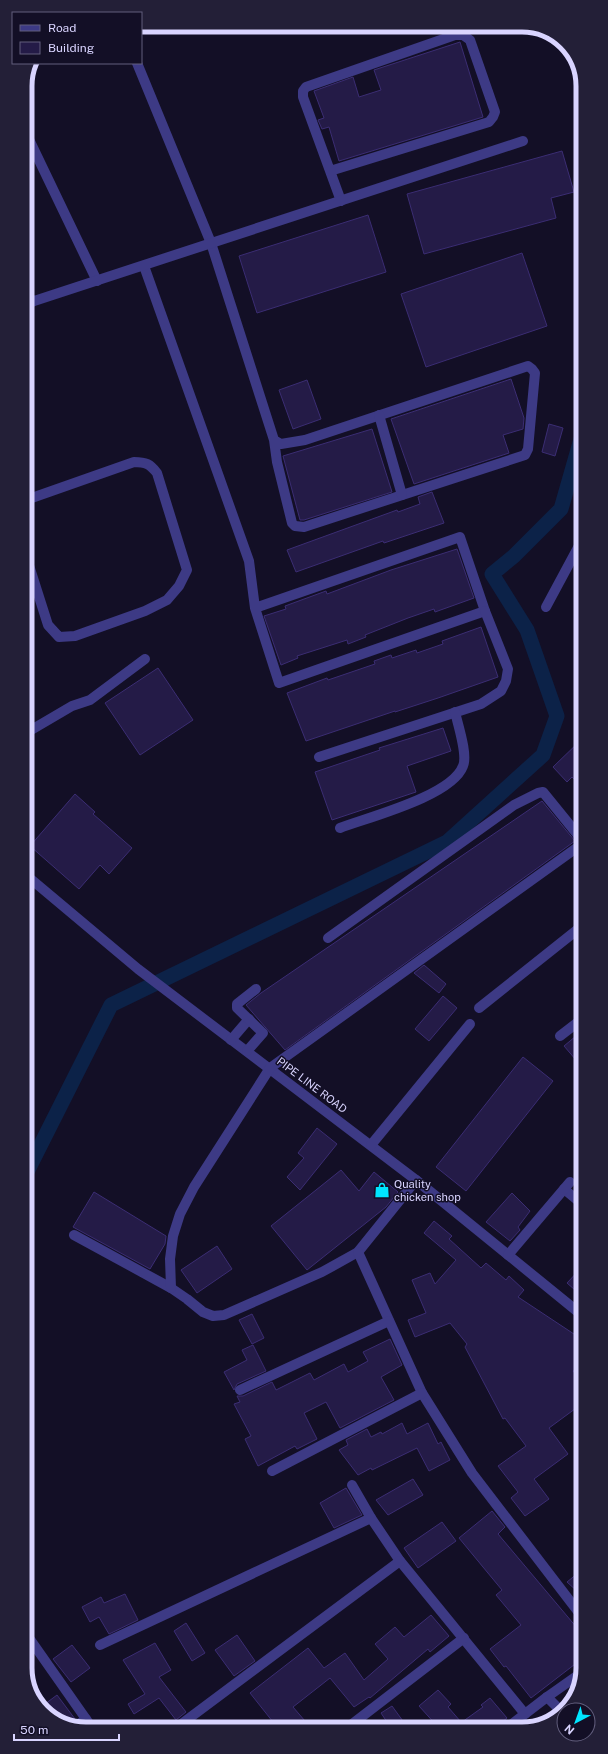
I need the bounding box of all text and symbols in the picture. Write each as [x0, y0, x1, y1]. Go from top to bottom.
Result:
legend [12, 12, 142, 64]
text: Road [48, 21, 76, 35]
text: Building [48, 41, 94, 55]
street label: PIPE LINE ROAD [275, 1055, 350, 1115]
place label: Quality chicken shop [394, 1178, 461, 1203]
shop icon: Quality chicken shop [373, 1181, 391, 1199]
north arrow [556, 1702, 596, 1742]
scale bar [14, 1716, 119, 1742]
text: N [562, 1722, 577, 1737]
text: 50 m [20, 1723, 48, 1737]

